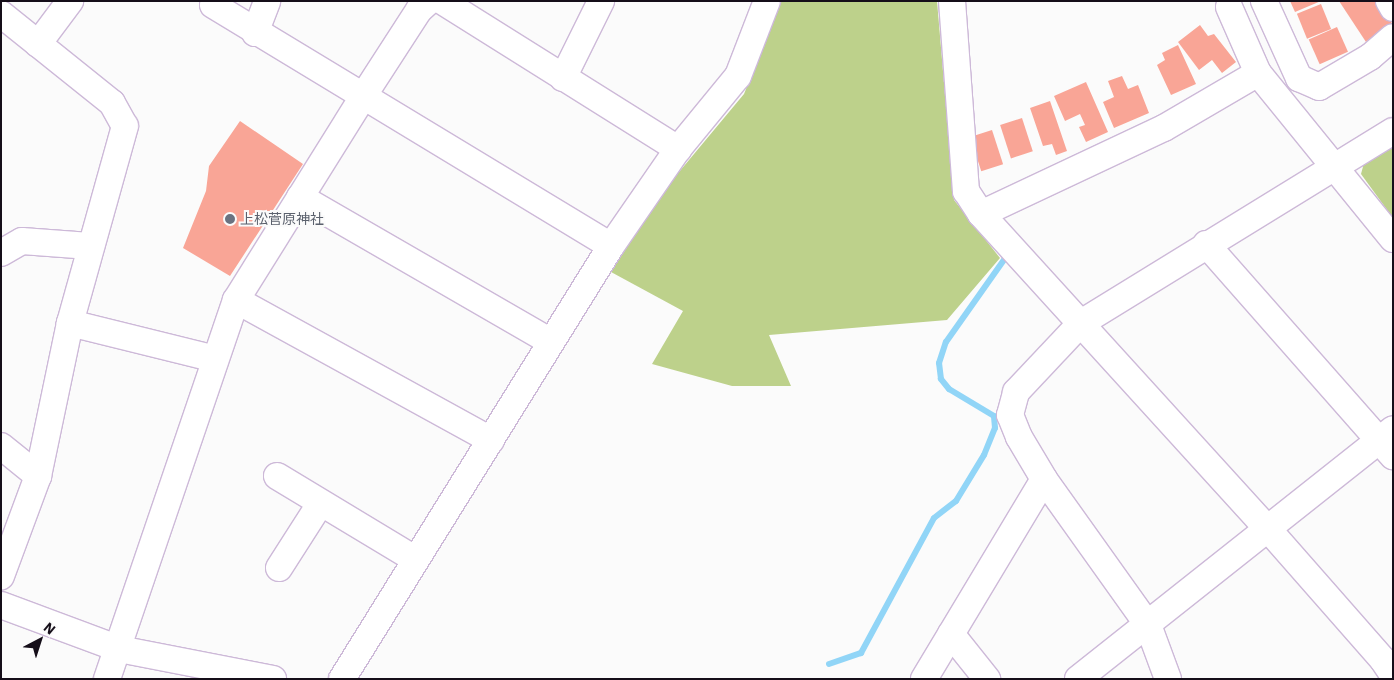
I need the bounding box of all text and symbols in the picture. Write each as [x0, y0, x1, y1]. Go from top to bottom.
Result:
place label: 上松菅原神社 [240, 211, 324, 227]
marker: 上松菅原神社 [224, 213, 236, 225]
north arrow [15, 615, 65, 665]
text: N [40, 618, 59, 639]

